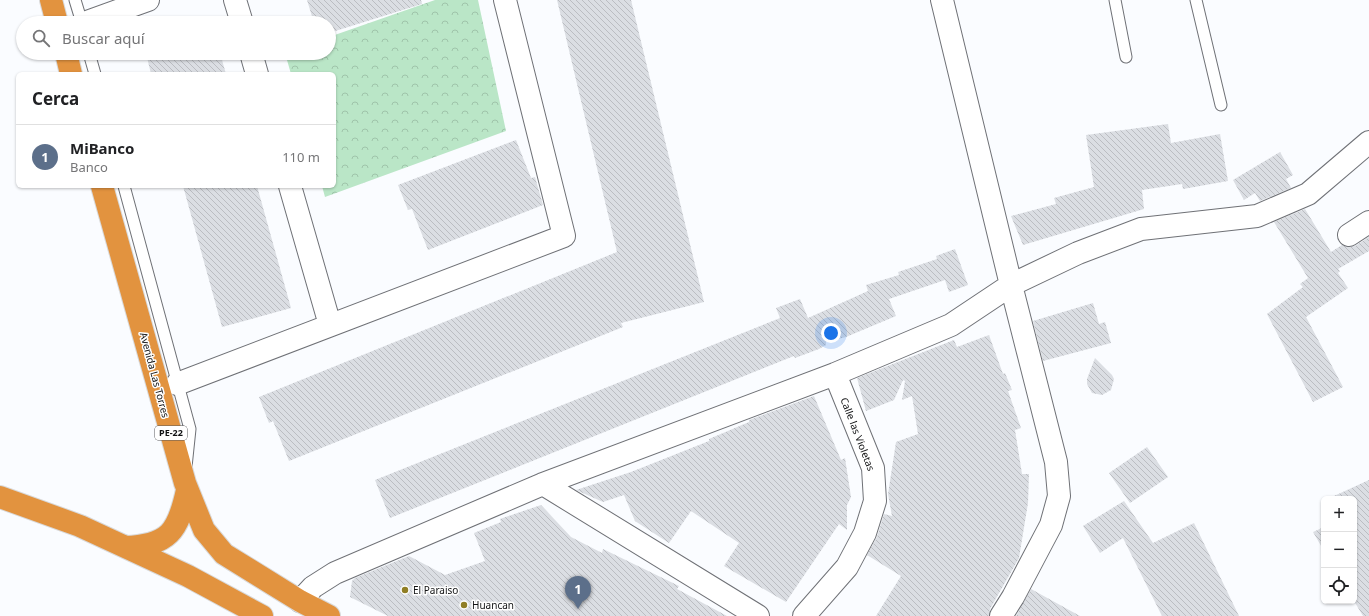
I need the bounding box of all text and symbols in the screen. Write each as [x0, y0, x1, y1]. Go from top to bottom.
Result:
search box [16, 16, 336, 60]
icon: search [30, 27, 52, 49]
text: Buscar aquí [62, 28, 145, 48]
text: Cerca [32, 87, 79, 110]
text: MiBanco [70, 138, 134, 158]
text: 1 [41, 148, 49, 166]
text: 110 m [282, 148, 320, 166]
text: Banco [70, 158, 108, 176]
your location [821, 323, 841, 343]
street label: Avenida Las Torres [137, 331, 173, 419]
street label: Calle las Violetas [838, 395, 879, 473]
road number: PE-22 [155, 426, 187, 440]
map controls [1321, 496, 1357, 604]
button: + [1321, 496, 1357, 532]
button: − [1321, 532, 1357, 568]
button: locate [1321, 568, 1357, 604]
pin: 1 [565, 576, 591, 609]
place label: El Paraiso [413, 583, 458, 597]
marker: El Paraiso [400, 585, 410, 595]
place label: Huancan [472, 598, 514, 612]
marker: Huancan [459, 600, 469, 610]

